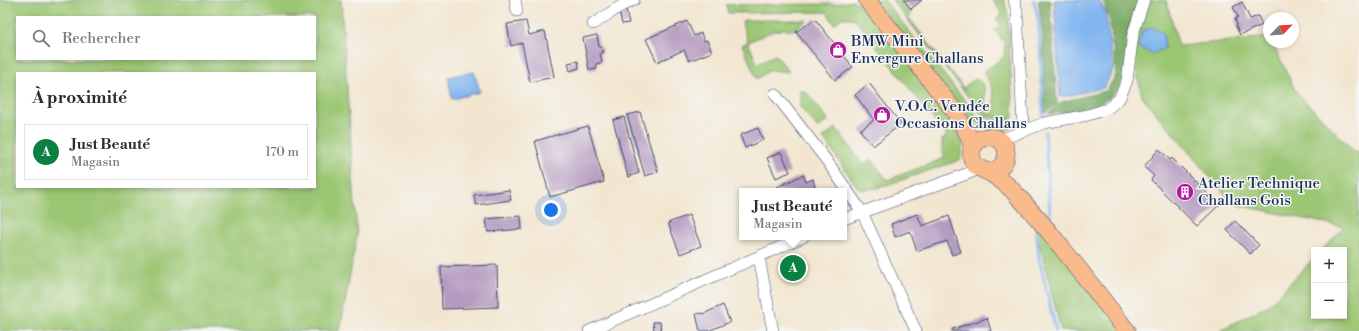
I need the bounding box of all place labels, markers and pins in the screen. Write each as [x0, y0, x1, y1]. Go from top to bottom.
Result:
place label: BMW Mini Envergure Challans [850, 32, 984, 68]
shop icon: BMW Mini Envergure Challans [828, 40, 848, 60]
place label: V.O.C. Vendée Occasions Challans [894, 97, 1027, 133]
shop icon: V.O.C. Vendée Occasions Challans [872, 105, 892, 125]
place label: Atelier Technique Challans Gois [1197, 174, 1320, 210]
building icon: Atelier Technique Challans Gois [1175, 182, 1195, 202]
pin: A [780, 253, 806, 283]

